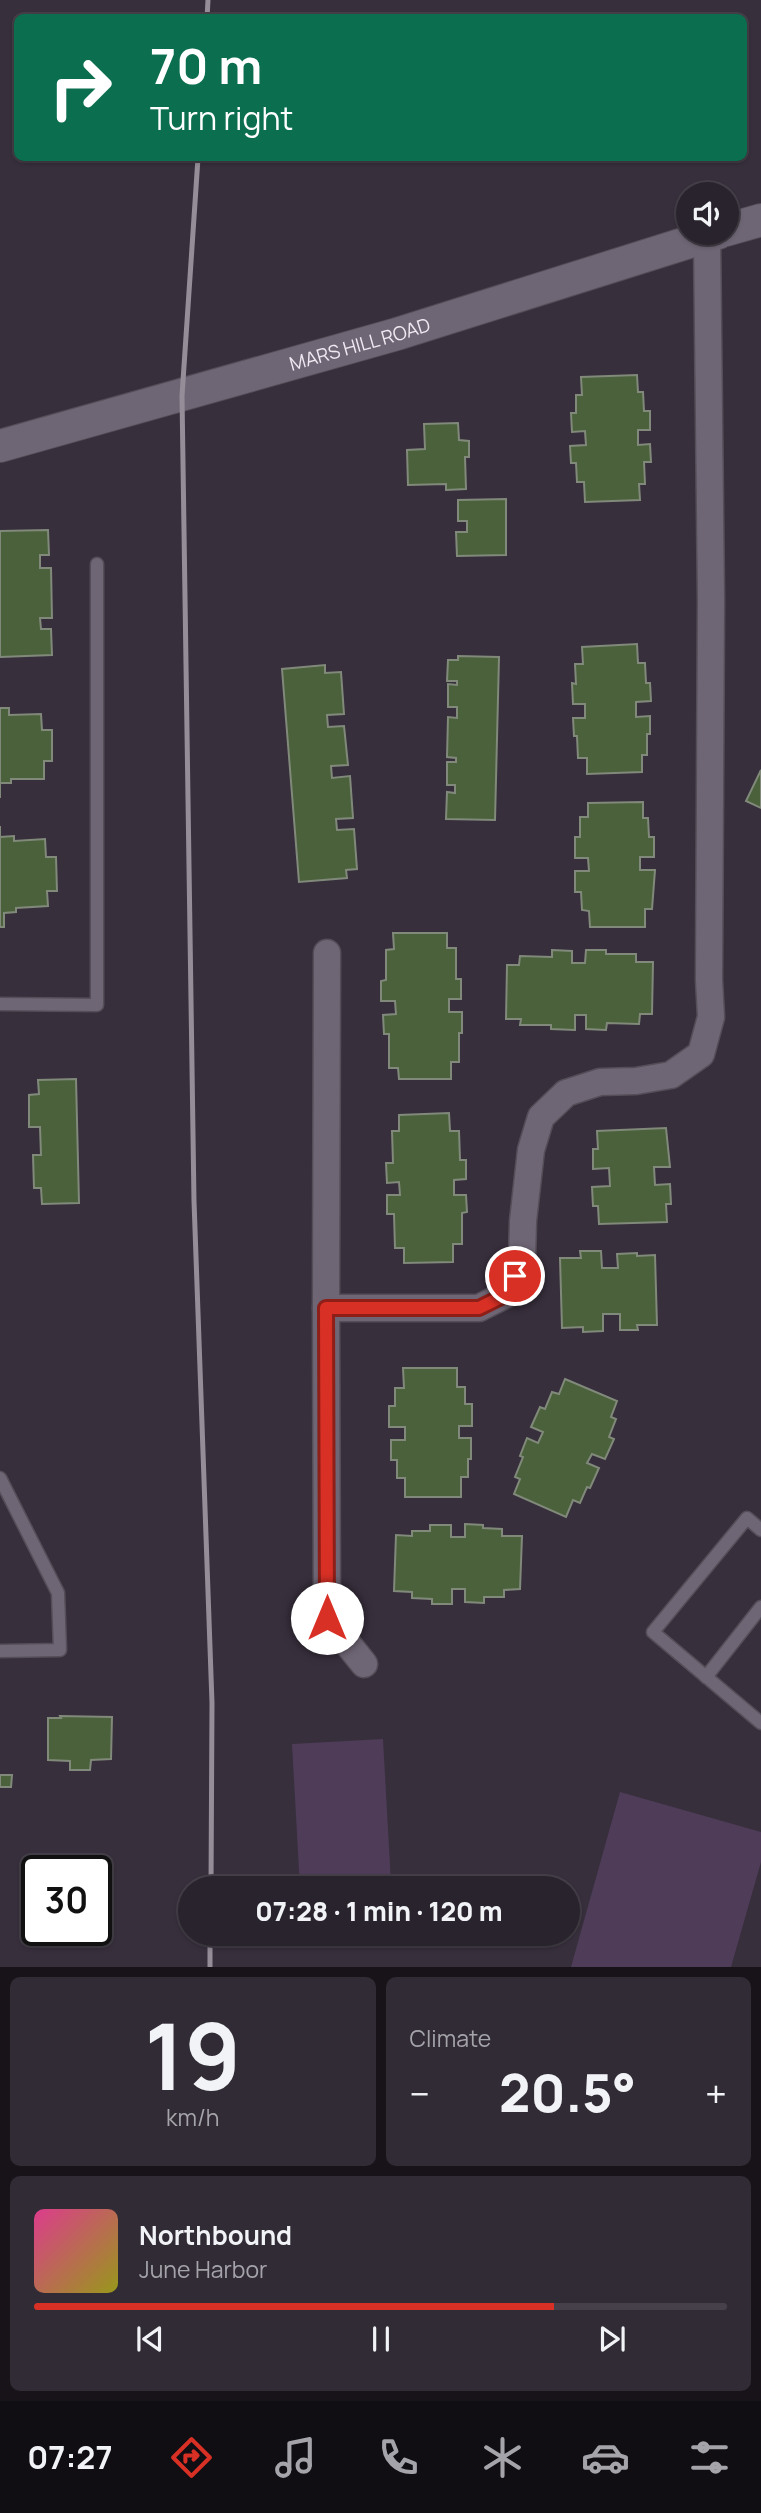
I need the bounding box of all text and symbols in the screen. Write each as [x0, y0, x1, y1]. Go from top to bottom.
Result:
text: 70 m [150, 32, 262, 99]
icon: right [35, 42, 126, 133]
text: Turn right [150, 96, 293, 140]
map controls [676, 182, 739, 245]
button: sound [676, 182, 739, 245]
street label: MARS HILL ROAD [286, 311, 434, 377]
pin [485, 1246, 545, 1306]
icon: arrive [496, 1257, 534, 1295]
position arrow [290, 1581, 364, 1655]
speed limit sign: 30 [21, 1855, 112, 1946]
text: 07:28 · 1 min · 120 m [255, 1893, 503, 1929]
text: 19 [145, 1993, 241, 2117]
text: Climate [410, 2022, 491, 2054]
text: 20.5° [499, 2057, 636, 2128]
text: − [410, 2067, 430, 2119]
text: + [705, 2067, 727, 2119]
text: km/h [166, 2101, 220, 2133]
text: Northbound [139, 2217, 292, 2253]
text: June Harbor [139, 2253, 267, 2285]
icon: previous [131, 2320, 169, 2358]
icon: pause [362, 2320, 400, 2358]
icon: next [593, 2320, 631, 2358]
icon: directions [167, 2433, 216, 2482]
icon: music [271, 2433, 320, 2482]
icon: phone [374, 2433, 423, 2482]
icon: climate [478, 2433, 527, 2482]
icon: car [581, 2433, 630, 2482]
icon: filters [685, 2433, 734, 2482]
text: 07:27 [27, 2435, 112, 2479]

